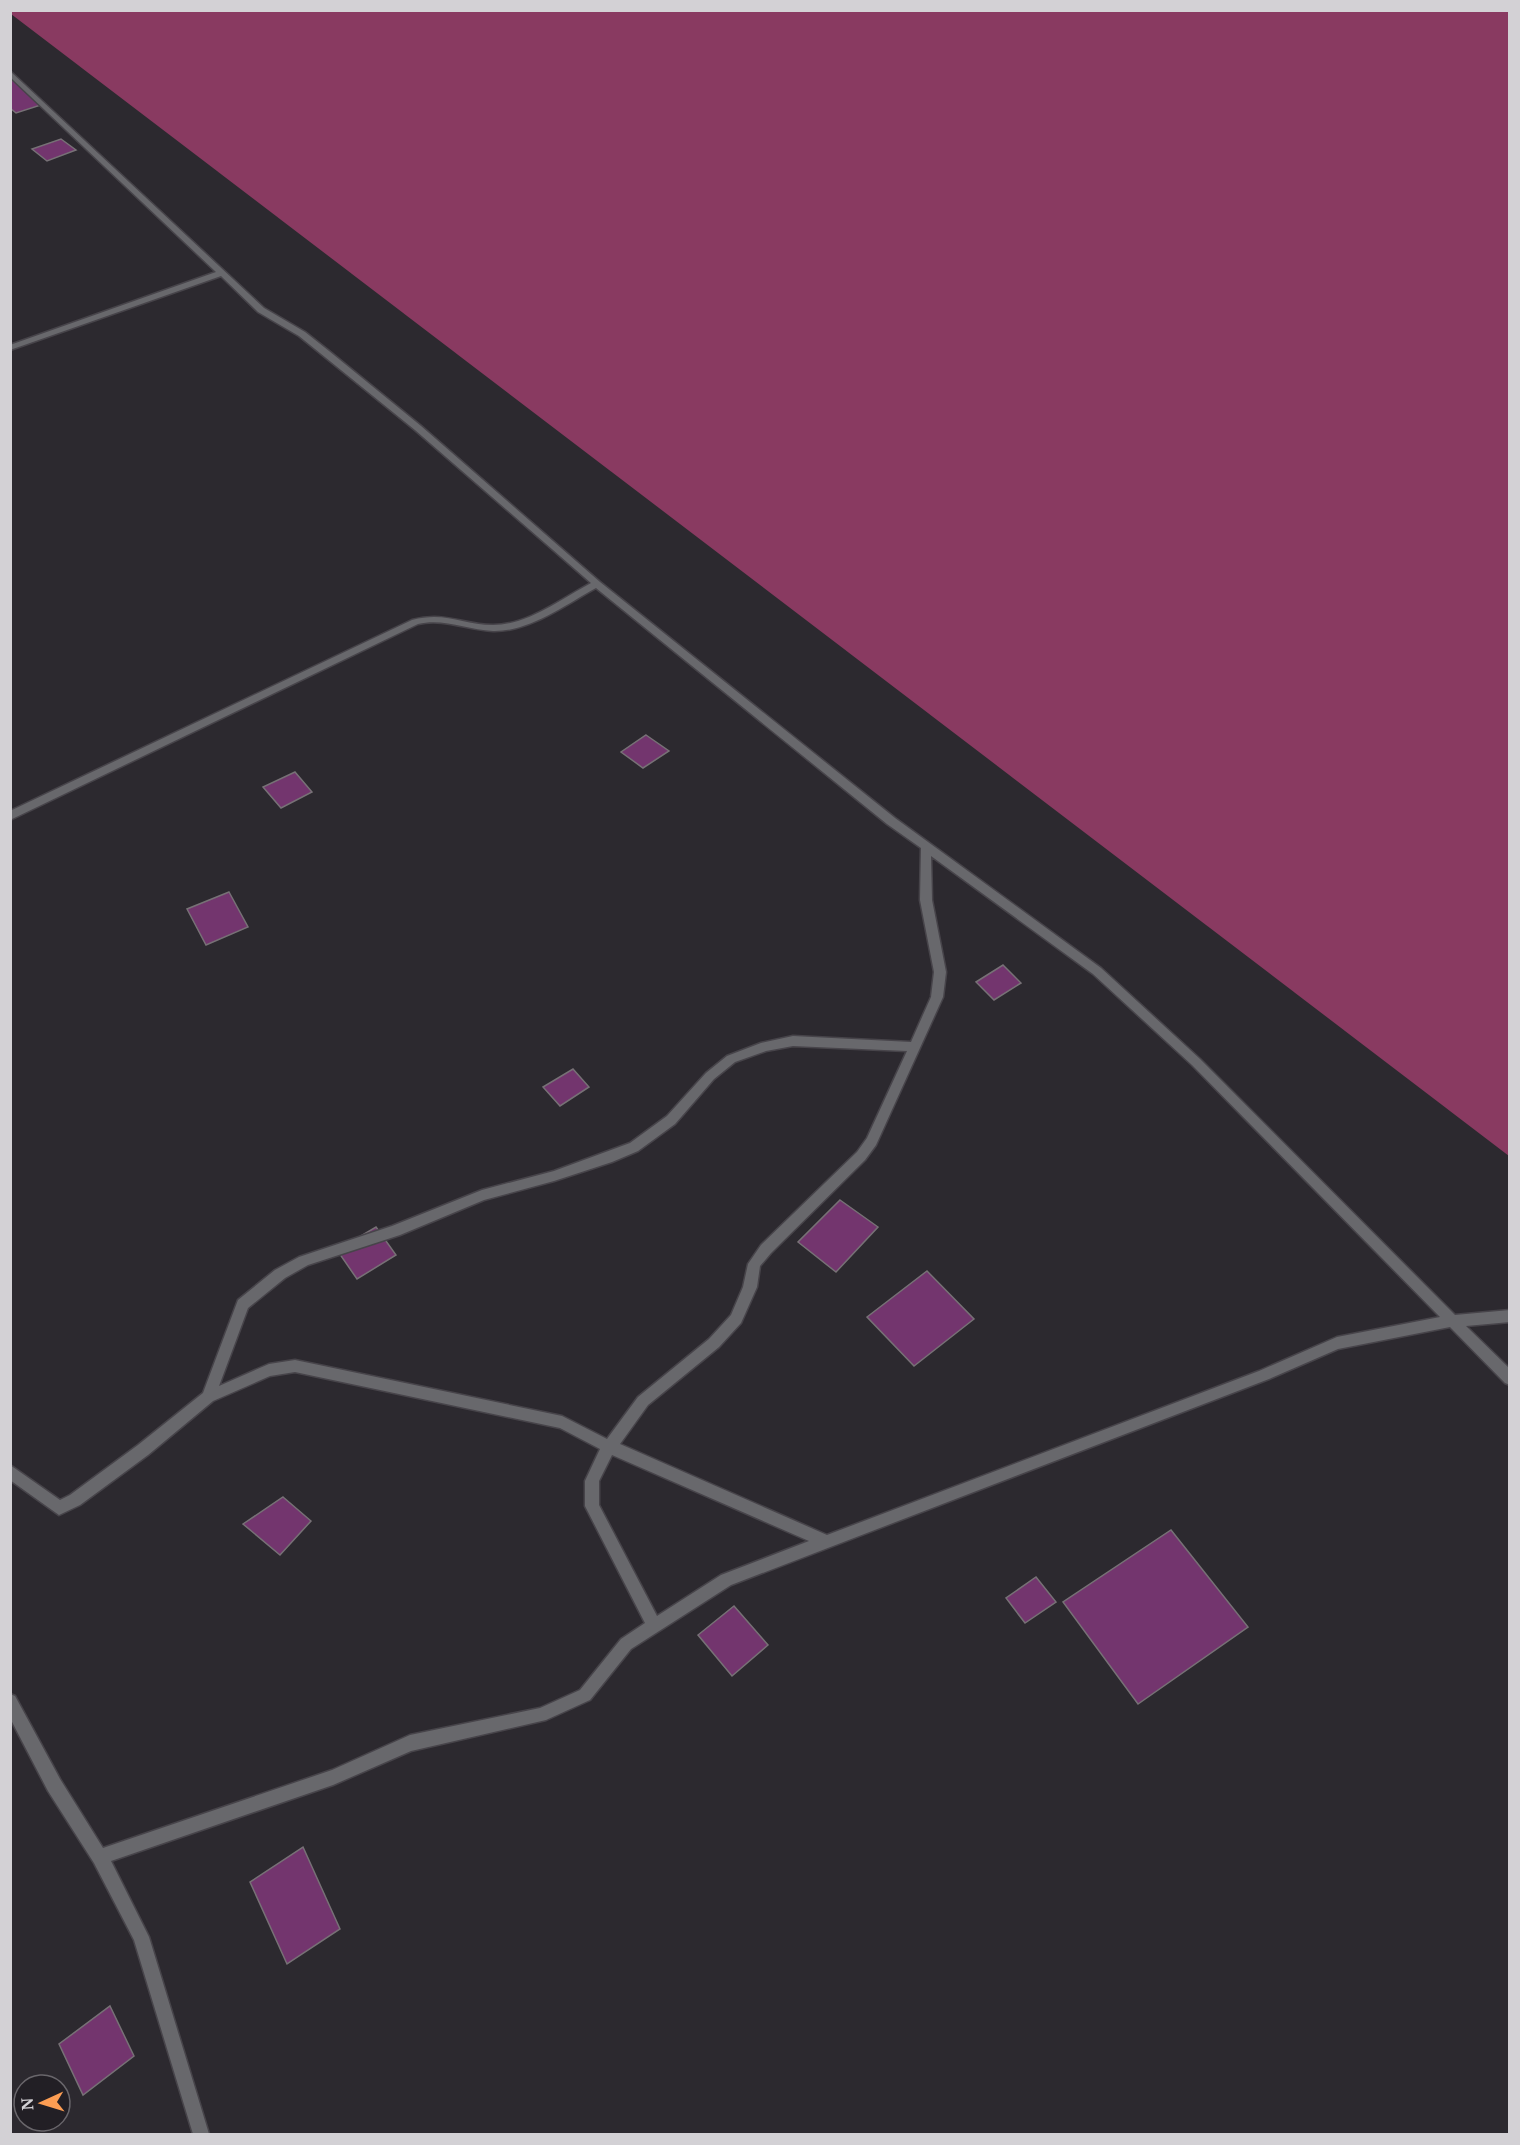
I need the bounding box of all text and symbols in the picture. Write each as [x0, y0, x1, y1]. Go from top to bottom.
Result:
north arrow [12, 2073, 72, 2133]
text: N [16, 2097, 38, 2111]

